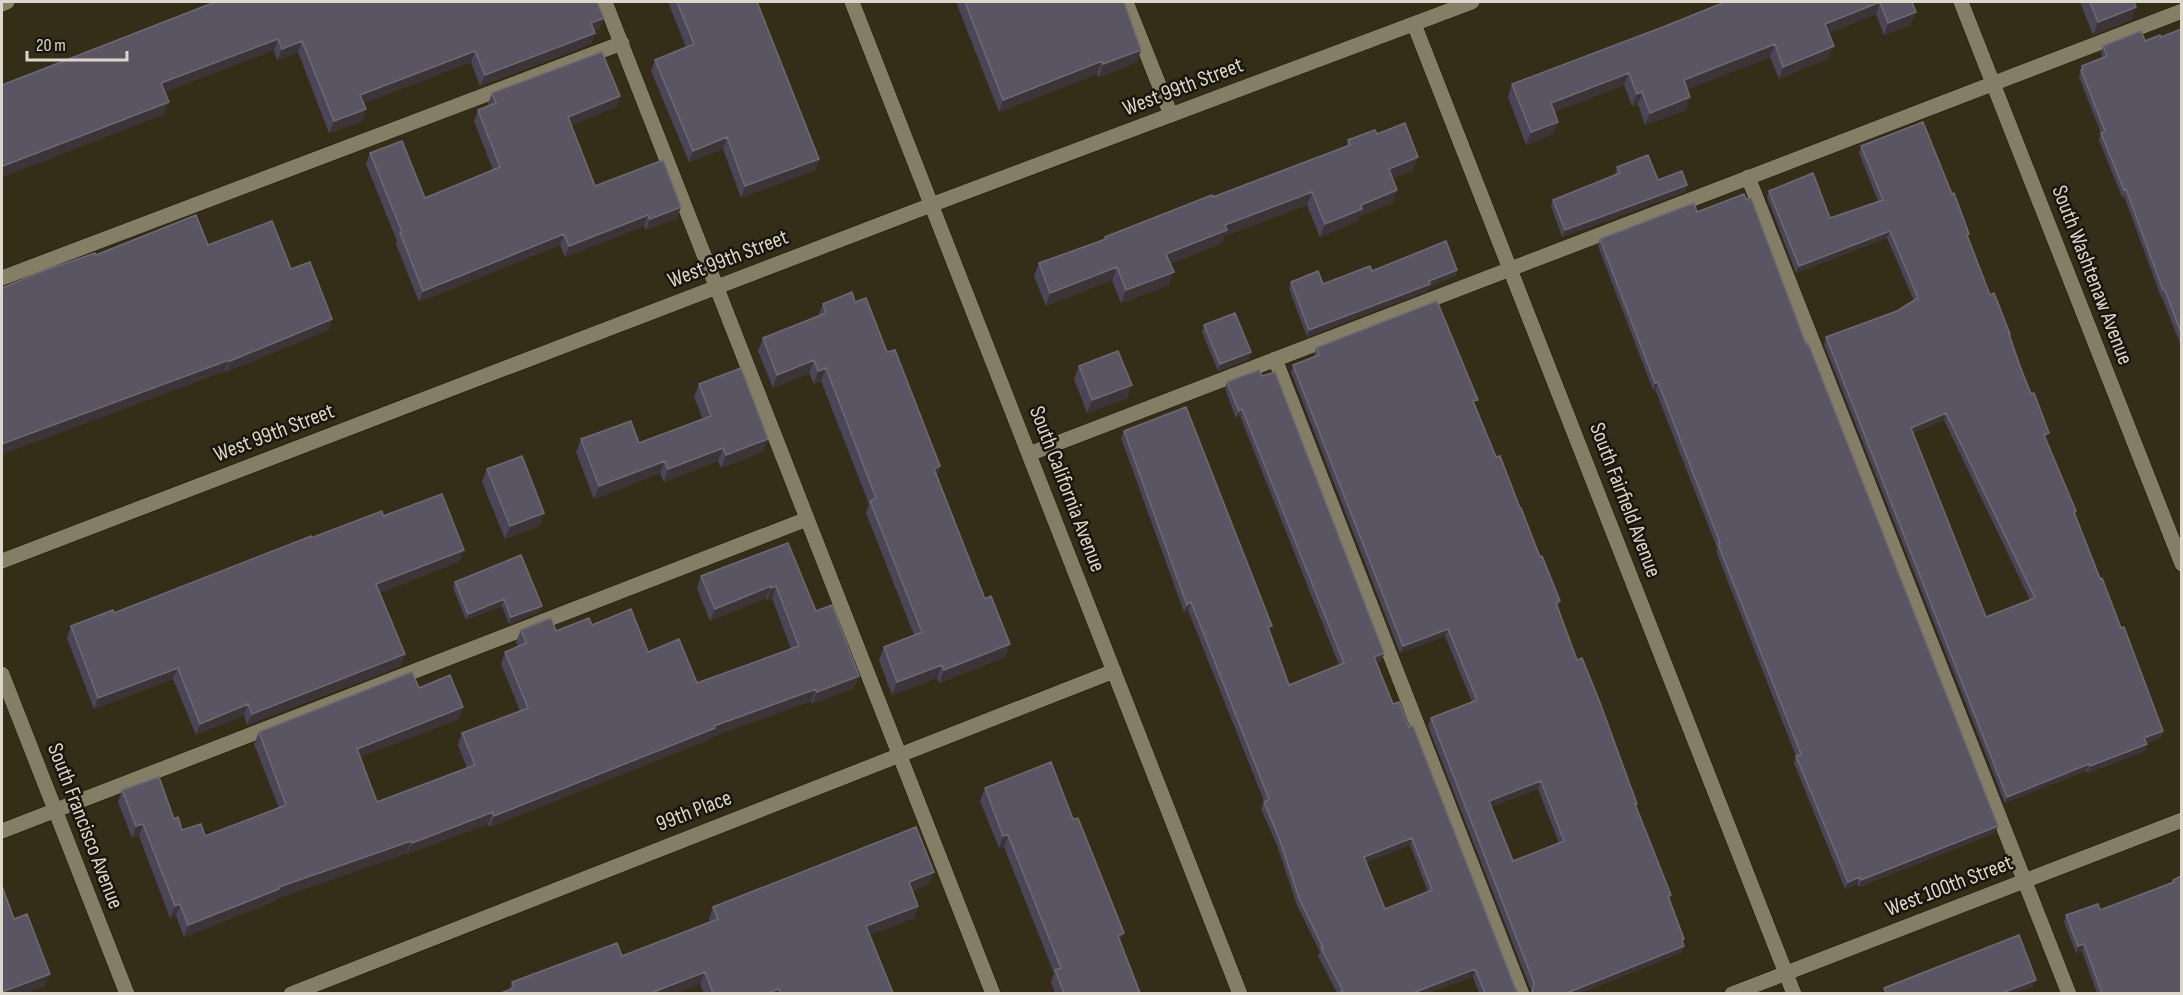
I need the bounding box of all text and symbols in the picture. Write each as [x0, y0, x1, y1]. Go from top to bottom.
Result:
scale bar [27, 24, 128, 62]
text: 20 m [36, 35, 66, 56]
street label: West 99th Street [1119, 52, 1247, 122]
street label: South Washtenaw Avenue [2045, 182, 2139, 368]
street label: West 99th Street [664, 224, 792, 294]
street label: West 99th Street [210, 398, 338, 468]
street label: South California Avenue [1023, 402, 1111, 576]
street label: South Fairfield Avenue [1583, 419, 1667, 581]
street label: South Francisco Avenue [41, 739, 129, 913]
street label: 99th Place [652, 784, 736, 838]
street label: West 100th Street [1881, 849, 2017, 923]

